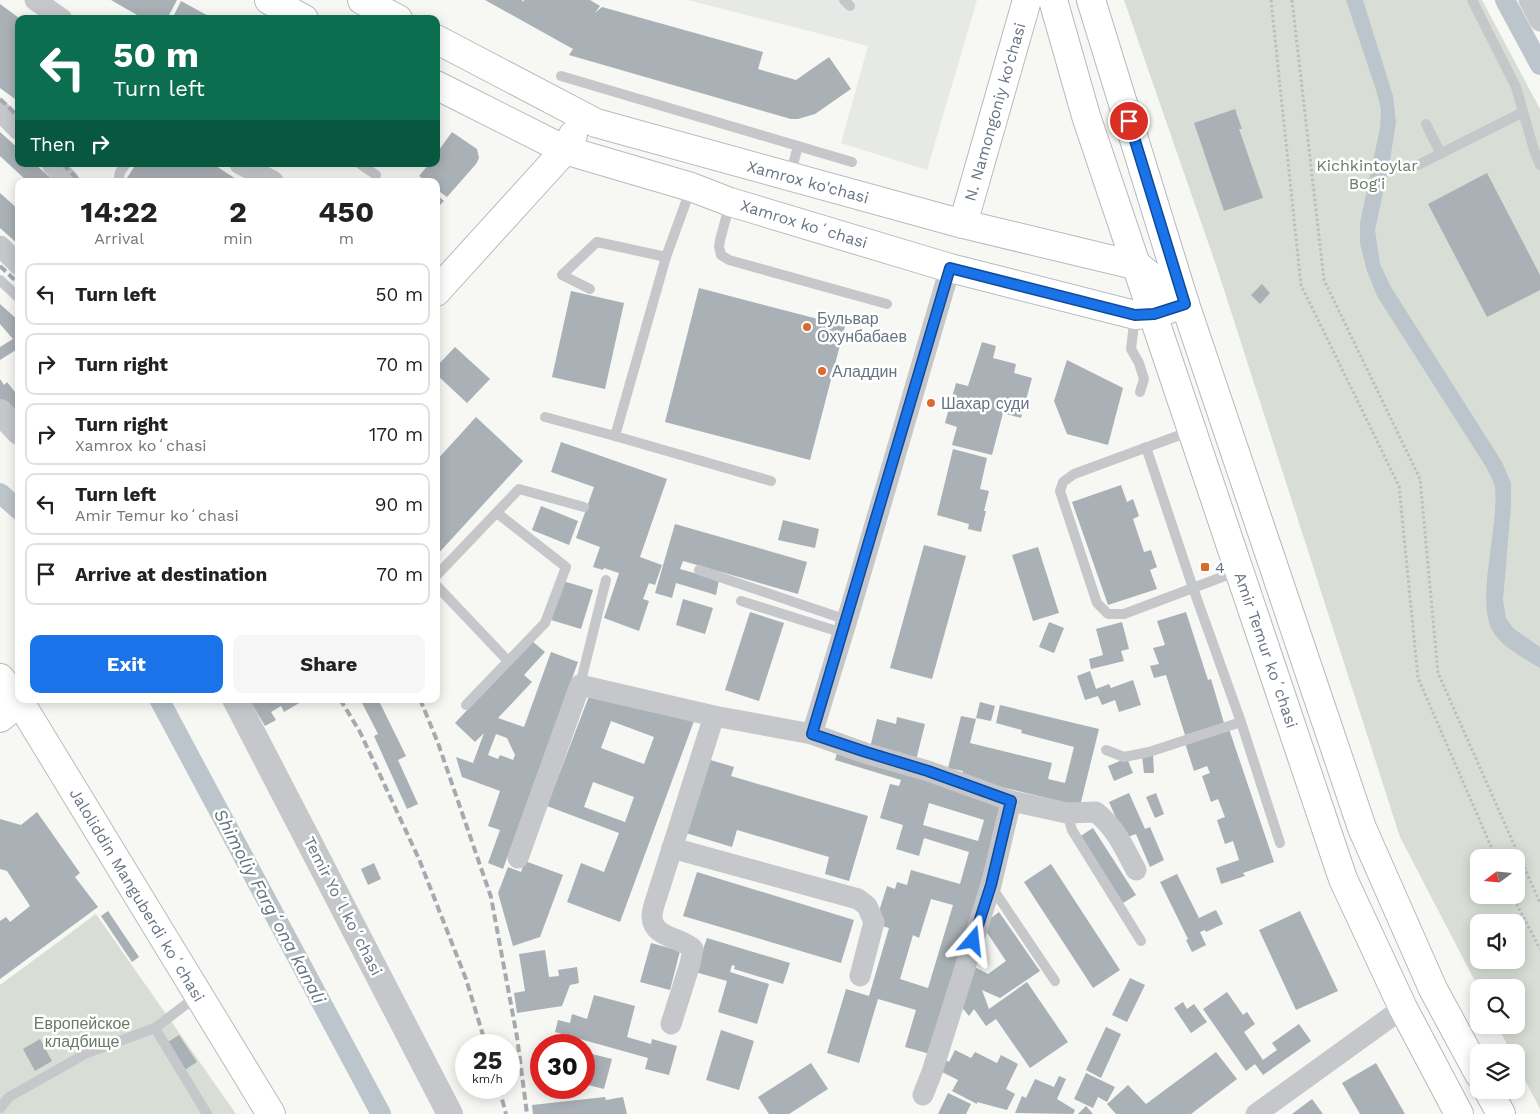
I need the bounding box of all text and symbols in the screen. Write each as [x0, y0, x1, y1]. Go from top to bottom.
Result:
street label: N. Namongoniy ko'chasi [960, 21, 1030, 203]
text: 50 m [113, 34, 199, 76]
icon: left [30, 35, 95, 100]
text: Turn left [113, 76, 205, 101]
pin [1108, 100, 1150, 142]
icon: arrive [1115, 107, 1143, 135]
icon: right [86, 130, 114, 158]
text: Then [30, 133, 76, 156]
park label: Kichkintoylar Bog'i [1316, 156, 1418, 193]
street label: Xamrox ko'chasi [745, 157, 871, 207]
text: 14:22 [81, 194, 158, 229]
text: 2 [229, 194, 247, 229]
text: 450 [318, 194, 374, 229]
street label: Xamrox koʻchasi [738, 196, 870, 252]
text: Arrival [94, 229, 144, 248]
text: min [223, 229, 253, 248]
text: m [339, 229, 354, 248]
icon: left [32, 280, 60, 308]
text: Turn left [75, 283, 156, 306]
text: 50 m [376, 283, 423, 306]
place label: Бульвар Охунбабаев [817, 309, 907, 346]
marker: Бульвар Охунбабаев [801, 321, 813, 333]
icon: right [32, 350, 60, 378]
text: Turn right [75, 353, 168, 376]
text: 70 m [376, 353, 423, 376]
place label: Аладдин [832, 362, 897, 381]
marker: Аладдин [816, 365, 828, 377]
place label: Шахар суди [941, 394, 1029, 413]
marker: Шахар суди [925, 397, 937, 409]
text: Turn right [75, 413, 168, 436]
icon: right [32, 420, 60, 448]
text: 170 m [369, 423, 423, 446]
text: Xamrox koʻchasi [75, 436, 207, 455]
text: Turn left [75, 483, 156, 506]
icon: left [32, 490, 60, 518]
text: 90 m [375, 493, 423, 516]
text: Amir Temur koʻchasi [75, 506, 239, 525]
place label: 4 [1215, 558, 1225, 577]
icon: arrive [32, 560, 60, 588]
marker: 4 [1199, 561, 1211, 573]
text: Arrive at destination [75, 563, 267, 586]
text: 70 m [376, 563, 423, 586]
street label: Amir Temur koʻchasi [1230, 570, 1302, 730]
button: Exit [30, 635, 223, 693]
button: Share [233, 635, 425, 693]
street label: Jaloliddin Manguberdi koʻchasi [66, 785, 208, 1005]
water label: Shimoliy Fargʻona kanali [210, 805, 331, 1008]
street label: Temir Yoʻl koʻchasi [300, 833, 386, 979]
north arrow [1470, 849, 1525, 904]
map controls [1470, 849, 1525, 1099]
position arrow [946, 914, 998, 966]
button: sound [1470, 914, 1525, 969]
button: search [1470, 979, 1525, 1034]
park label: Европейское кладбище [34, 1014, 130, 1051]
speed limit sign: 30 [530, 1034, 595, 1099]
button: layers [1470, 1044, 1525, 1099]
text: 25 [473, 1046, 502, 1075]
text: km/h [472, 1072, 503, 1086]

